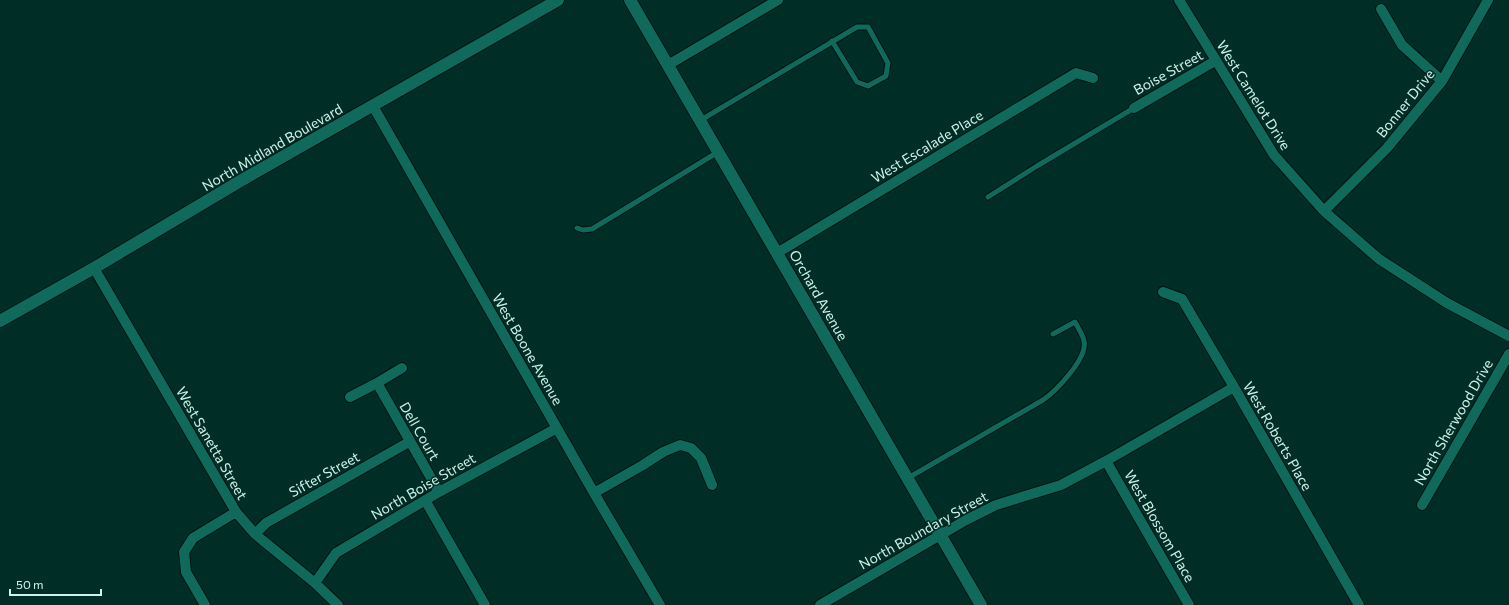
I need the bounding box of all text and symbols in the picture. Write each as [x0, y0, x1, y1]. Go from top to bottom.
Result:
street label: West Camelot Drive [1213, 37, 1295, 153]
street label: Boise Street [1130, 46, 1206, 98]
street label: Bonner Drive [1372, 65, 1438, 141]
street label: North Midland Boulevard [199, 100, 345, 194]
street label: West Escalade Place [868, 106, 986, 186]
street label: Orchard Avenue [786, 247, 852, 343]
street label: West Boone Avenue [489, 290, 567, 408]
street label: North Sherwood Drive [1410, 356, 1496, 488]
street label: West Roberts Place [1240, 379, 1316, 493]
street label: West Sanetta Street [173, 384, 251, 503]
street label: Dell Court [396, 399, 444, 463]
street label: Sifter Street [286, 447, 363, 500]
street label: North Boise Street [368, 449, 479, 523]
street label: West Blossom Place [1121, 467, 1199, 585]
street label: North Boundary Street [856, 487, 991, 573]
scale bar [10, 571, 101, 597]
text: 50 m [16, 577, 44, 591]

